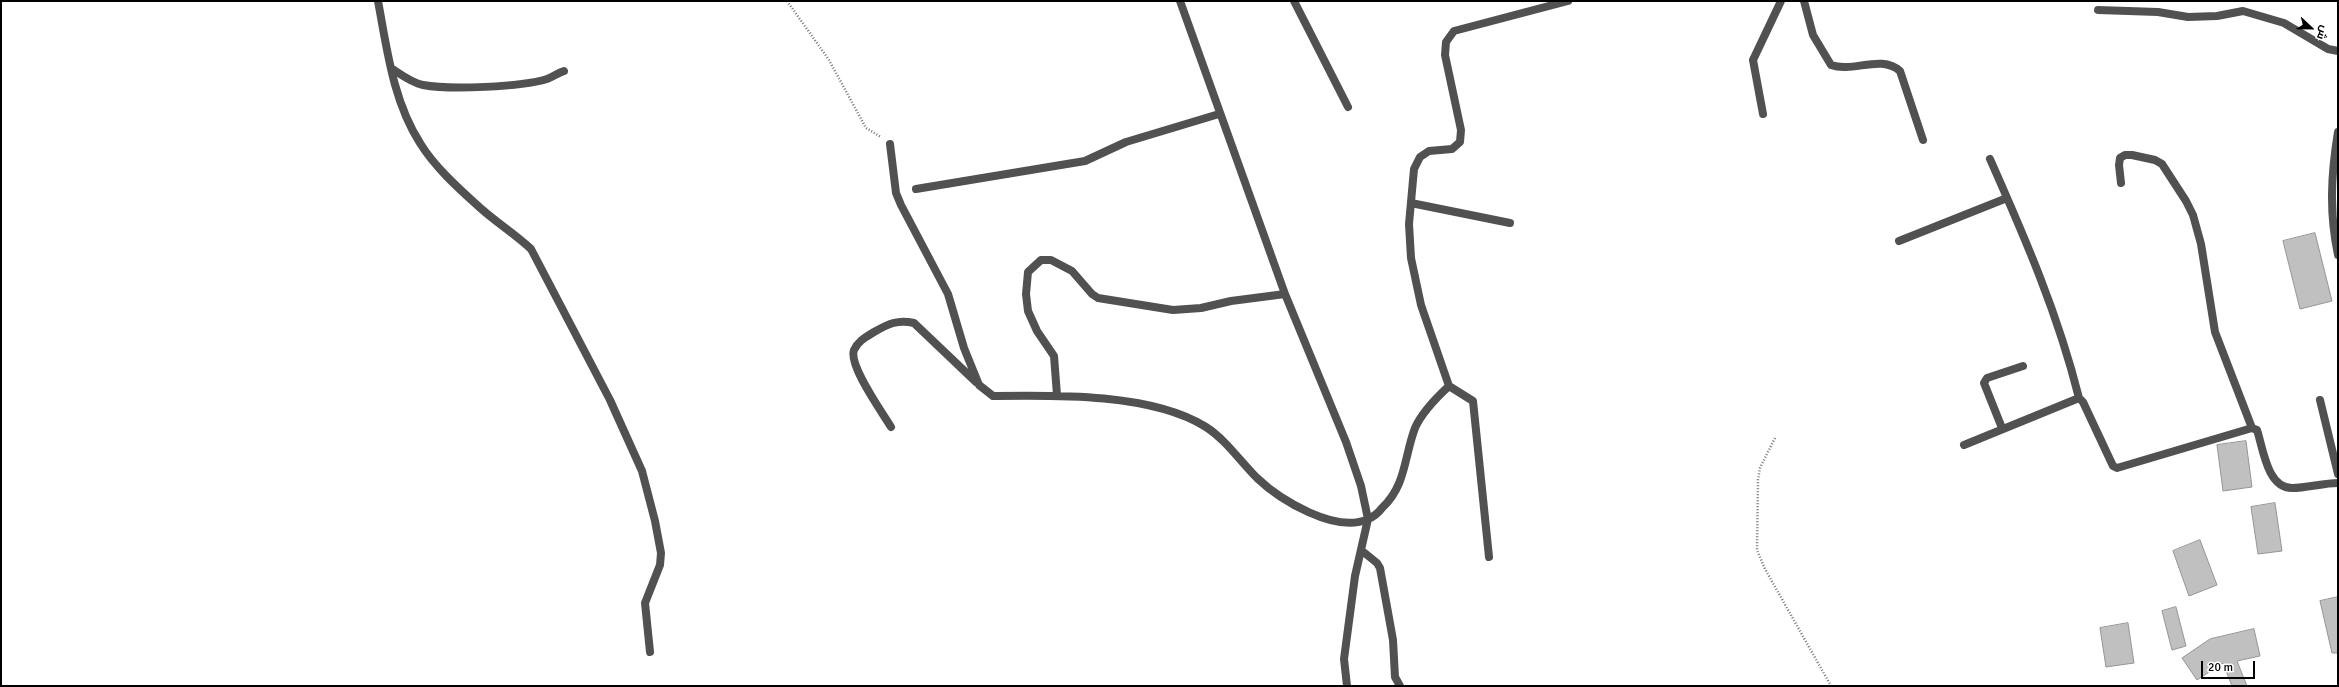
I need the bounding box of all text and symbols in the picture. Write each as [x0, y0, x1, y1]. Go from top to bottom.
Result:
north arrow [2291, 8, 2331, 48]
text: ش [2314, 24, 2331, 42]
scale bar [2203, 653, 2257, 679]
text: 20 m [2208, 660, 2233, 675]

